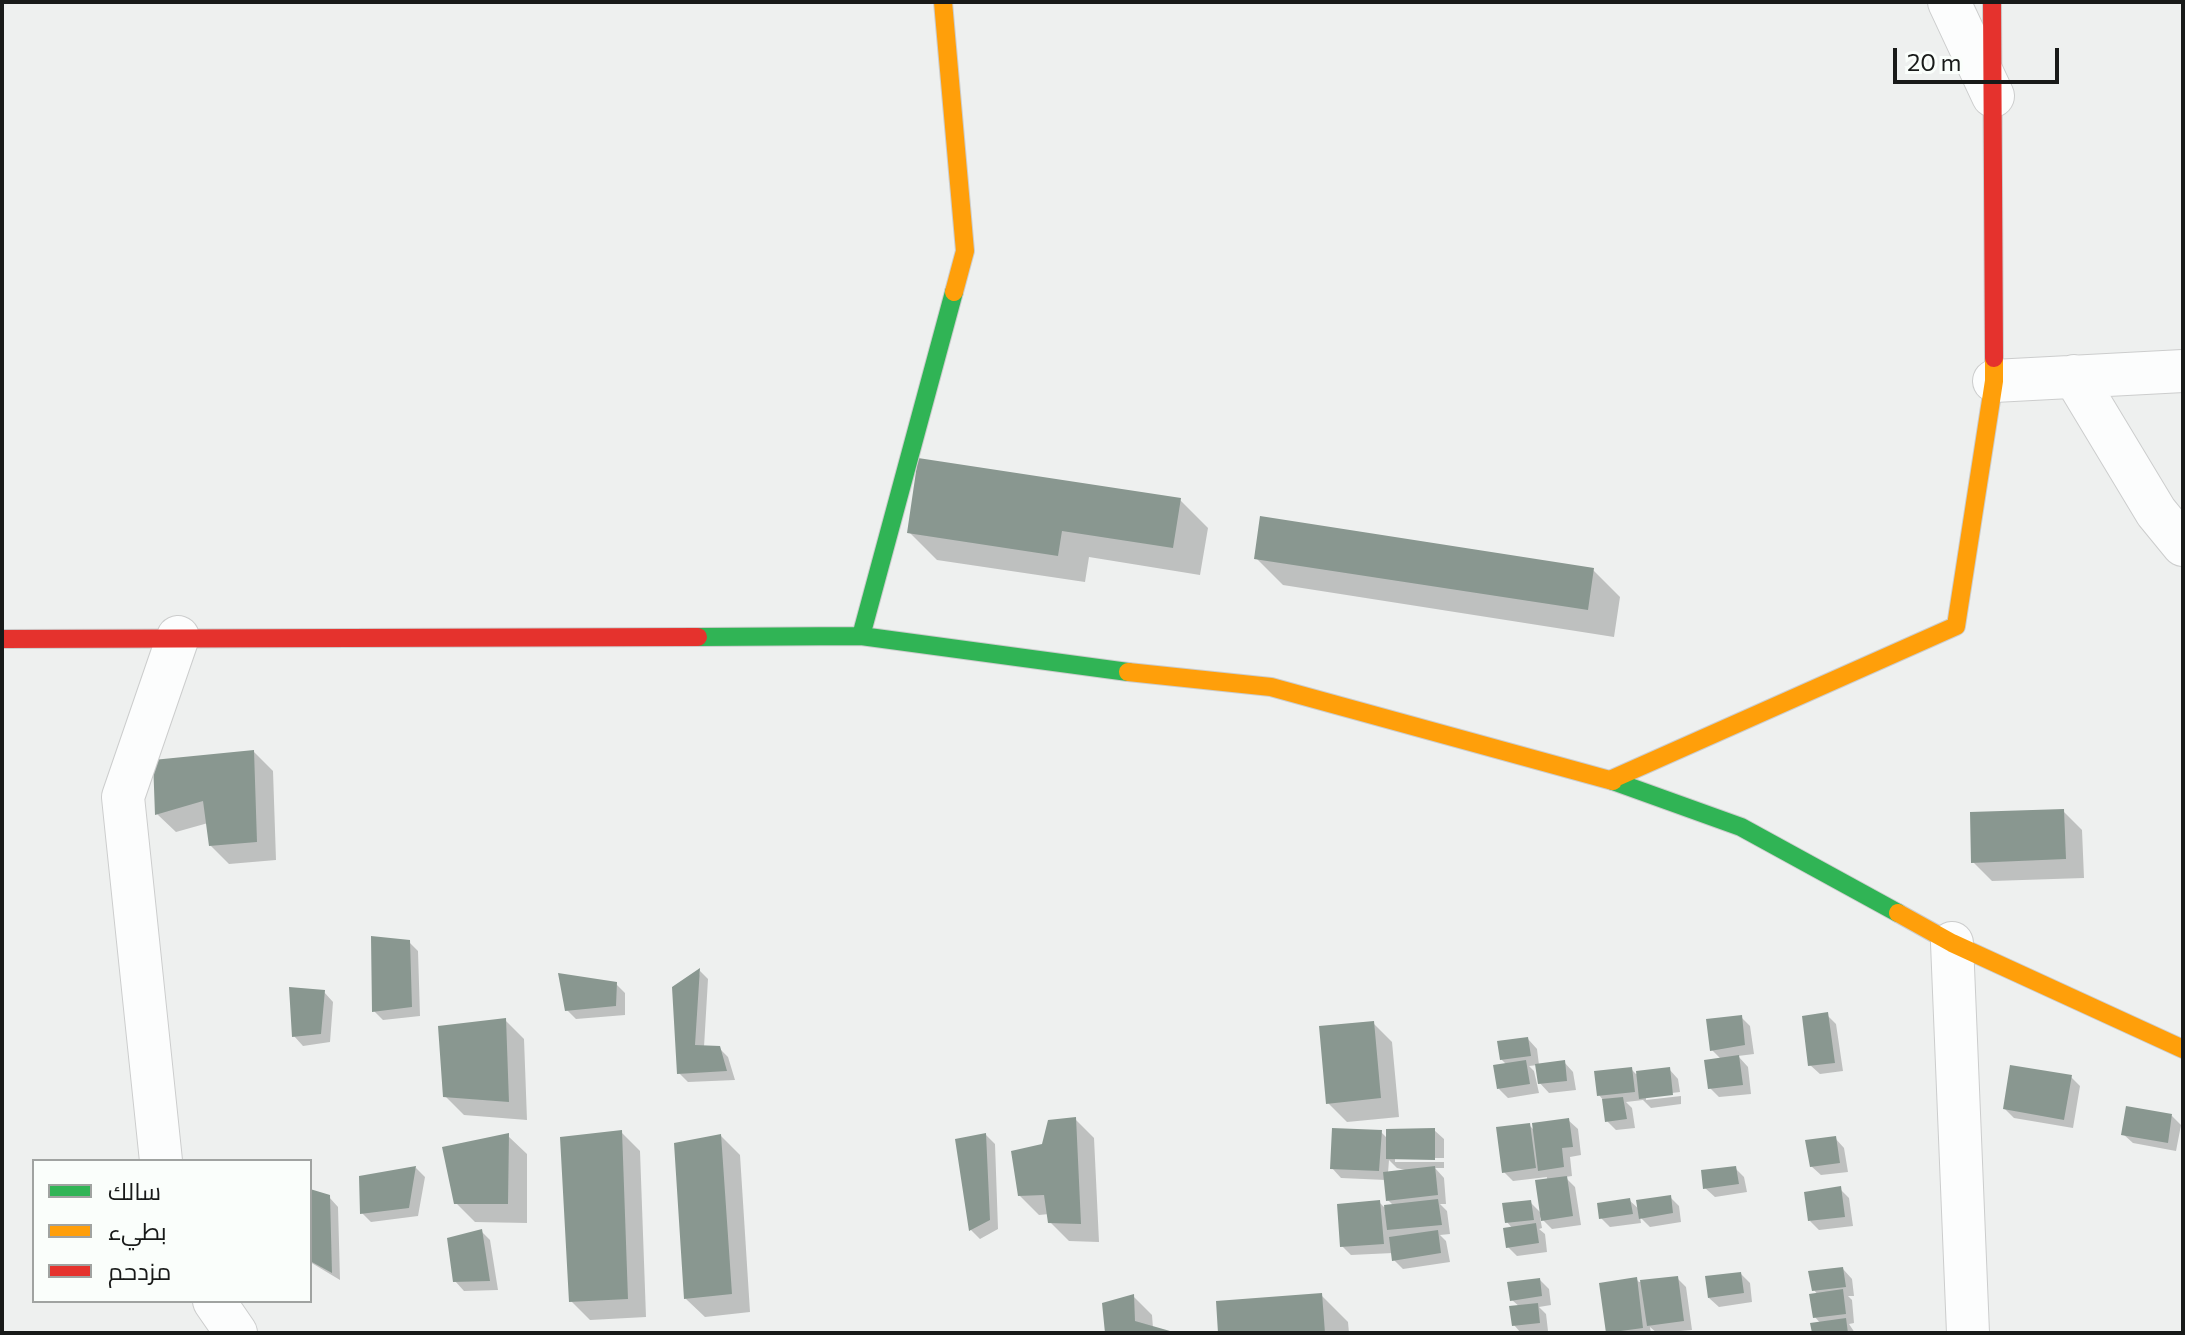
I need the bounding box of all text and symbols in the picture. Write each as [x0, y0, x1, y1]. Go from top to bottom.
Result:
scale bar [1897, 32, 2063, 82]
text: 20 m [1907, 47, 1961, 76]
legend [32, 1159, 312, 1303]
text: سالك [108, 1176, 161, 1205]
text: بطيء [108, 1216, 167, 1245]
text: مزدحم [108, 1256, 171, 1285]

